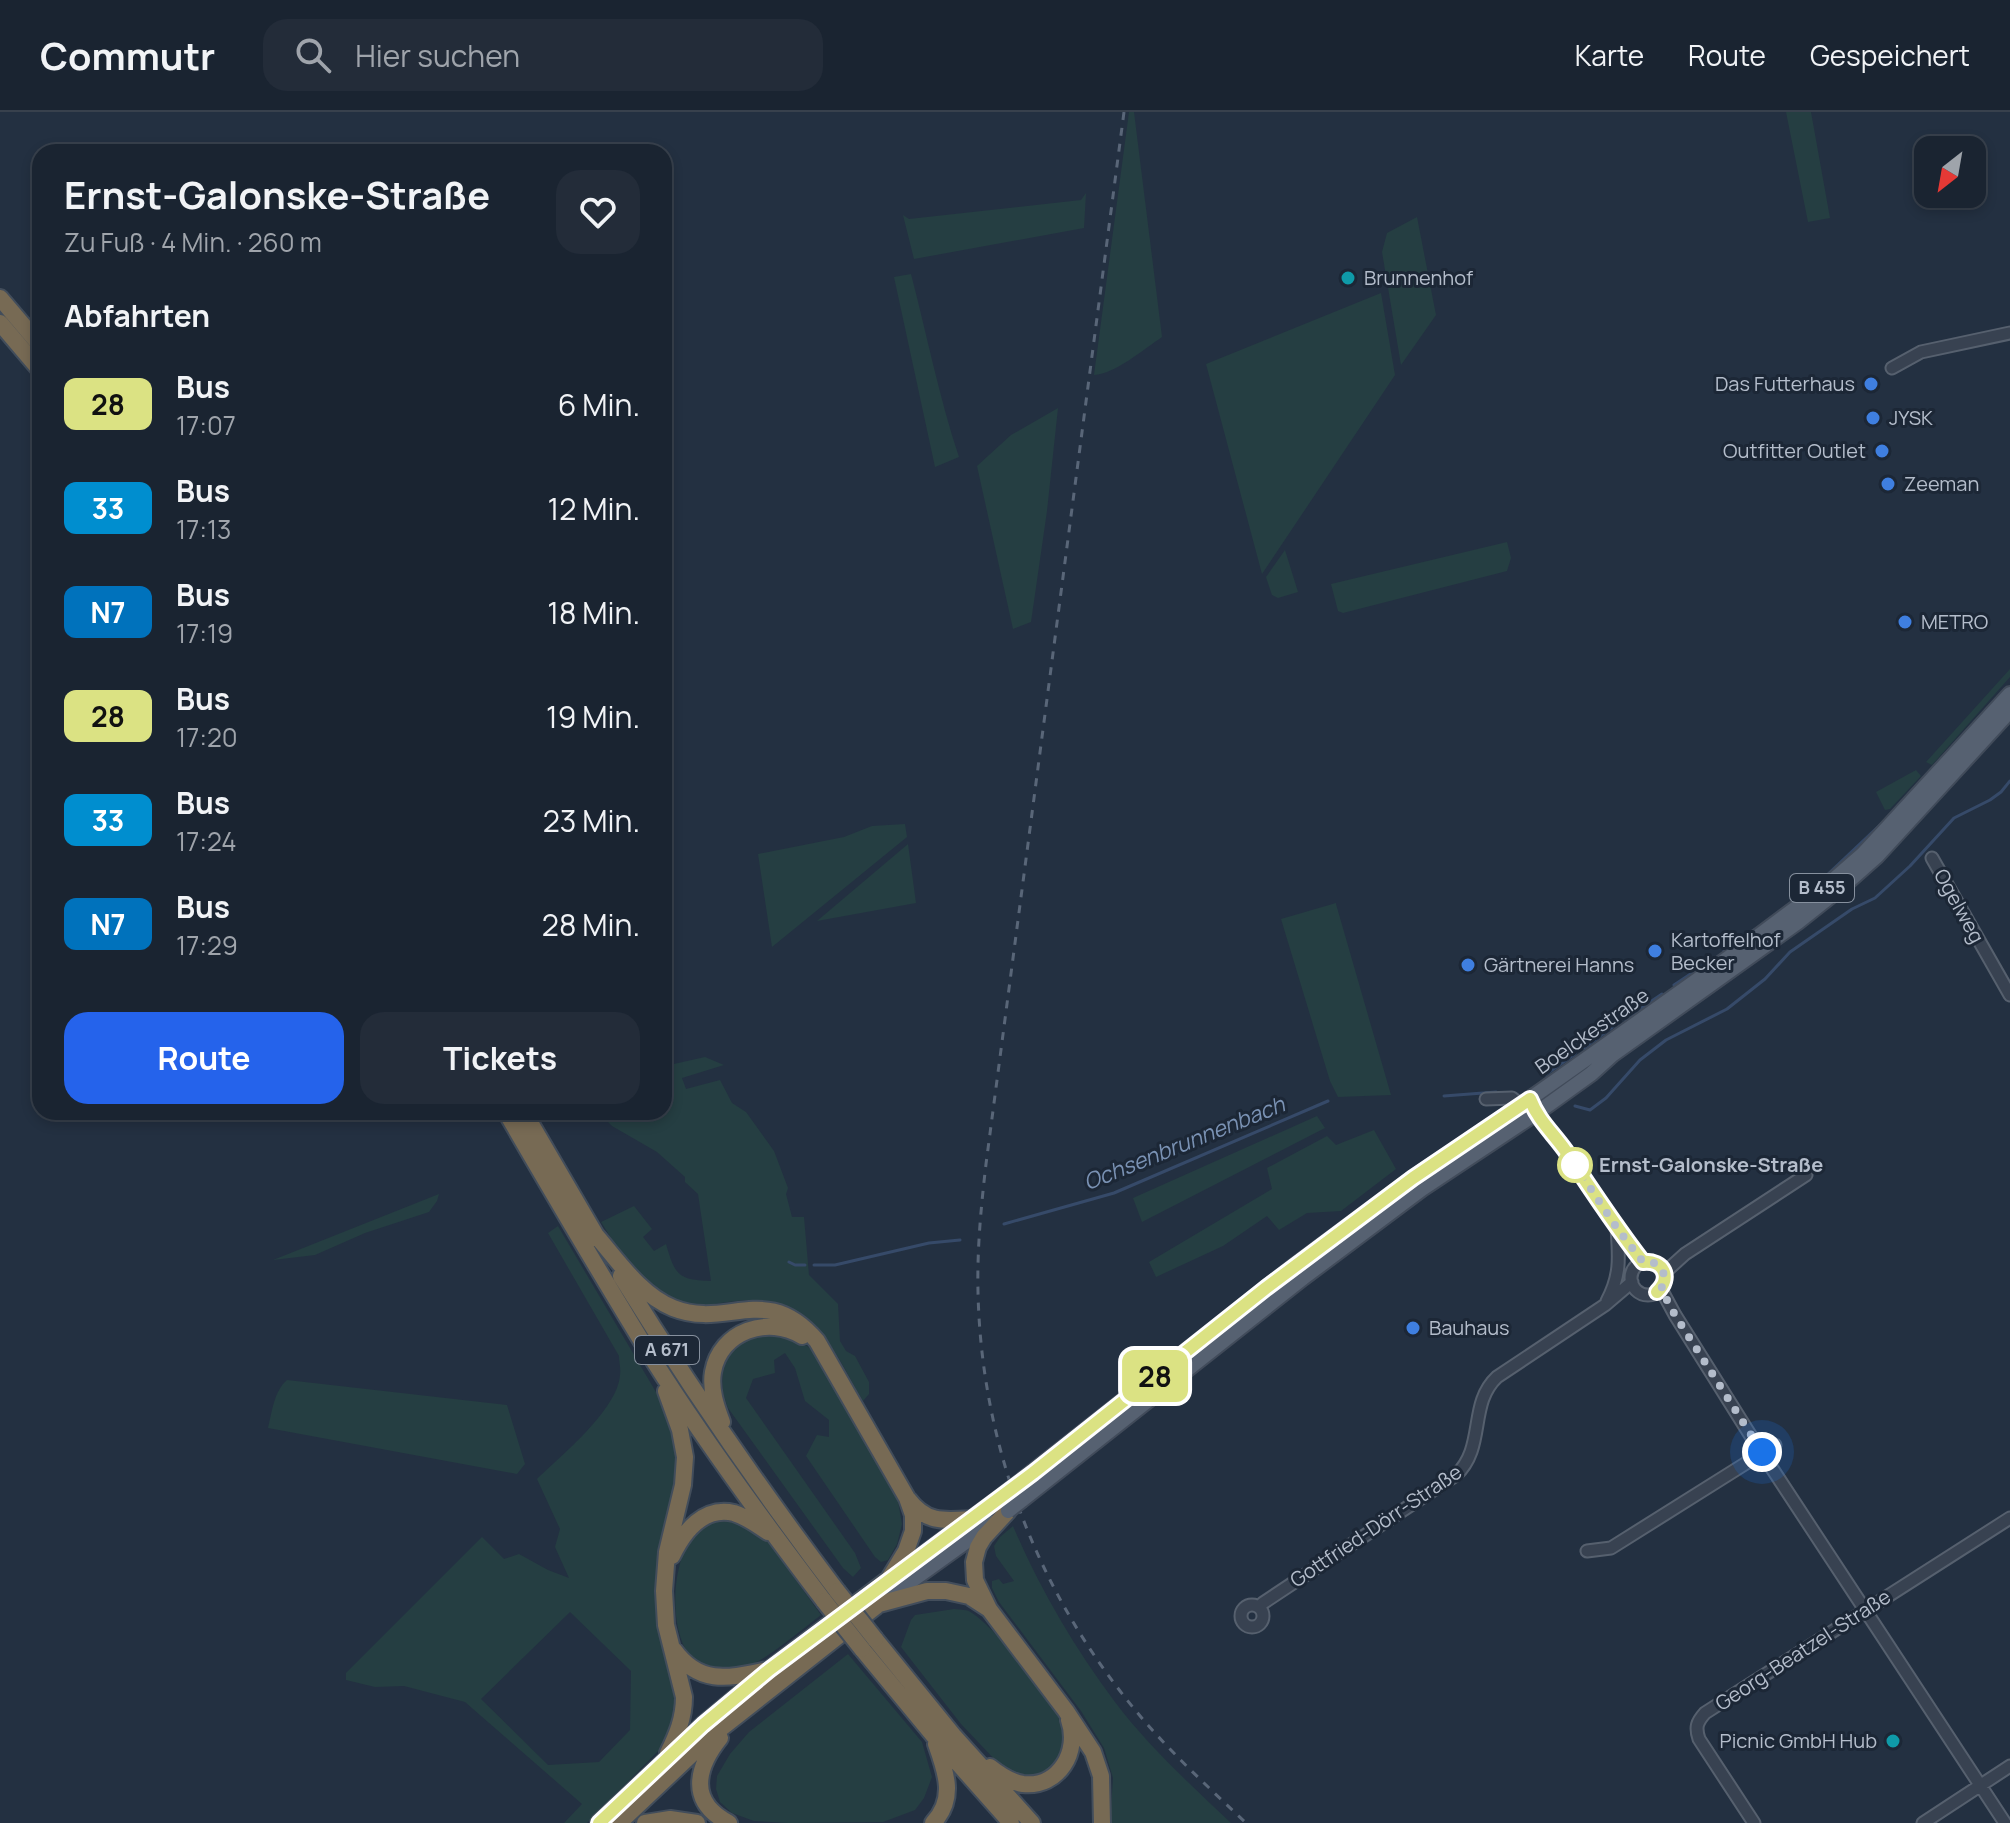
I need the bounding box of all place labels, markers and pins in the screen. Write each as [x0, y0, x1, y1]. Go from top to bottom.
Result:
place label: Brunnenhof [1364, 264, 1473, 291]
marker: Brunnenhof [1339, 269, 1357, 287]
place label: Das Futterhaus [1715, 370, 1855, 397]
marker: Das Futterhaus [1862, 375, 1880, 393]
place label: JYSK [1889, 404, 1933, 431]
marker: JYSK [1864, 409, 1882, 427]
place label: Outfitter Outlet [1723, 437, 1866, 464]
marker: Outfitter Outlet [1873, 442, 1891, 460]
place label: Zeeman [1904, 470, 1979, 497]
marker: Zeeman [1879, 475, 1897, 493]
place label: METRO [1921, 608, 1988, 635]
marker: METRO [1896, 613, 1914, 631]
place label: Kartoffelhof Becker [1671, 926, 1781, 976]
marker: Kartoffelhof Becker [1646, 942, 1664, 960]
place label: Gärtnerei Hanns [1484, 951, 1634, 978]
marker: Gärtnerei Hanns [1459, 956, 1477, 974]
marker: Ernst-Galonske-Straße [1558, 1148, 1592, 1182]
place label: Ernst-Galonske-Straße [1599, 1151, 1823, 1178]
place label: Bauhaus [1429, 1314, 1510, 1341]
marker: Bauhaus [1404, 1319, 1422, 1337]
place label: Picnic GmbH Hub [1720, 1727, 1877, 1754]
marker: Picnic GmbH Hub [1884, 1732, 1902, 1750]

